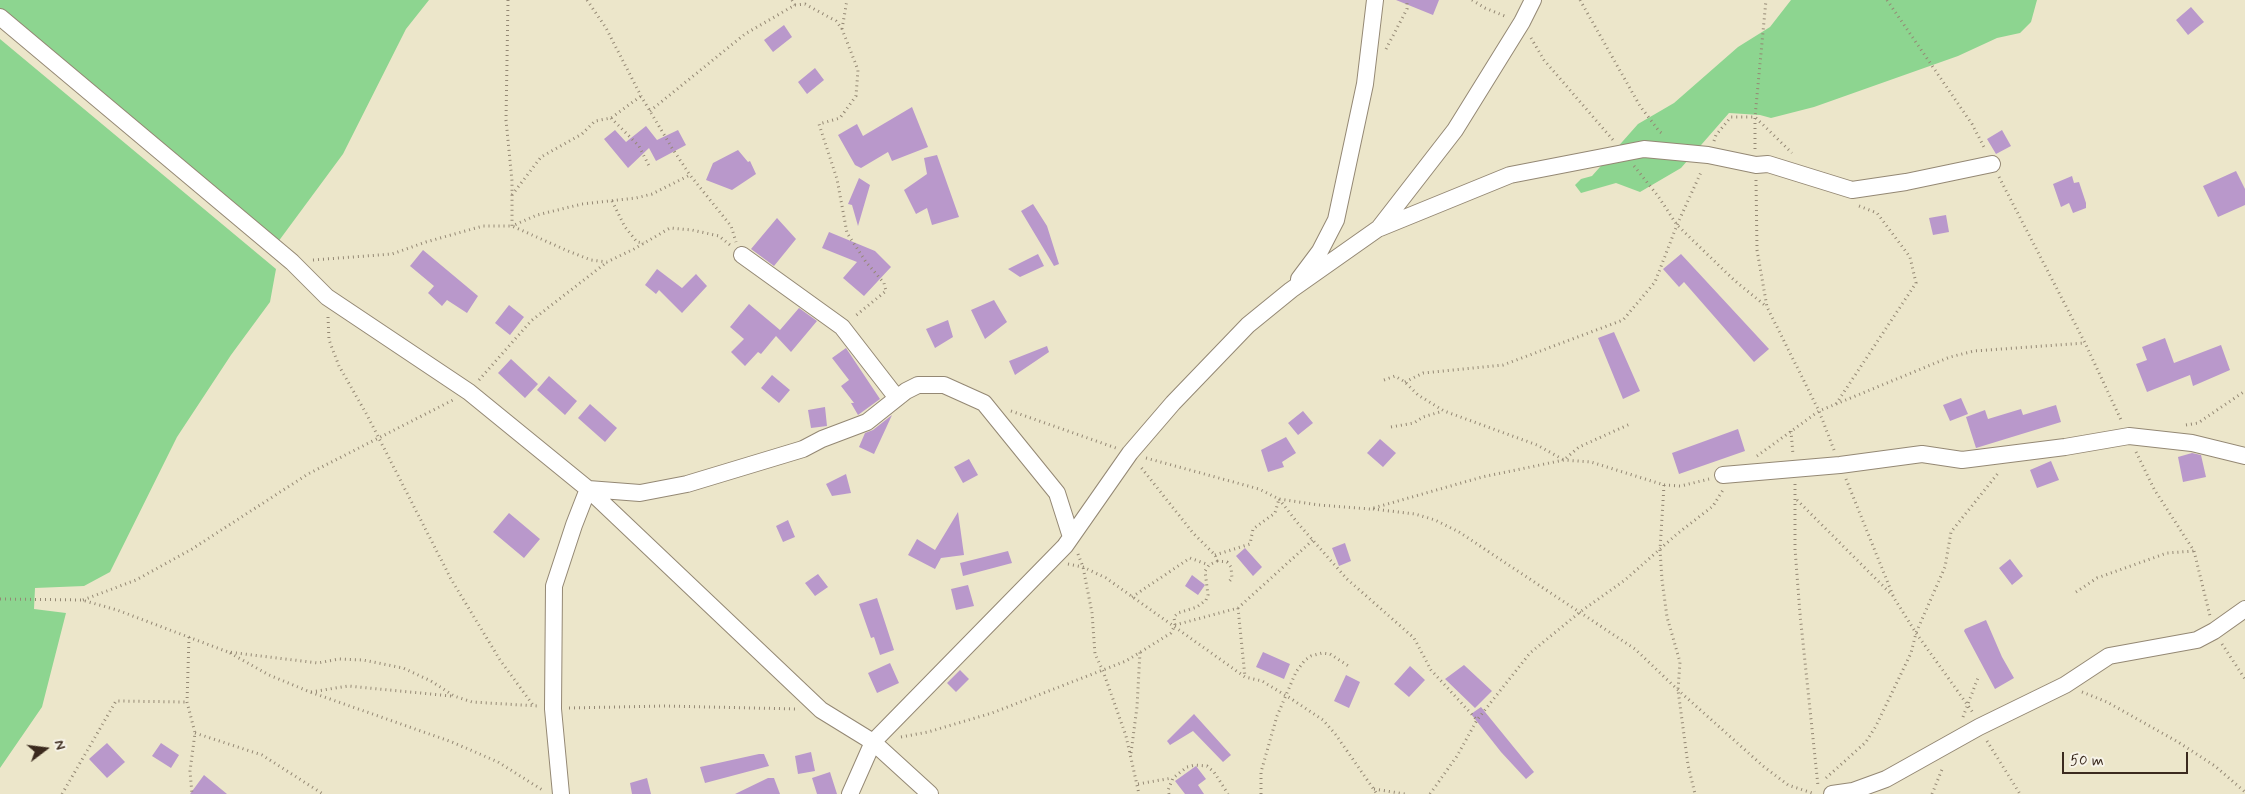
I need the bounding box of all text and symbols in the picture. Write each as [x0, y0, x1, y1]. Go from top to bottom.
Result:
north arrow [20, 724, 70, 774]
text: N [50, 738, 69, 752]
scale bar [2065, 742, 2191, 774]
text: 50 m [2070, 751, 2104, 771]

